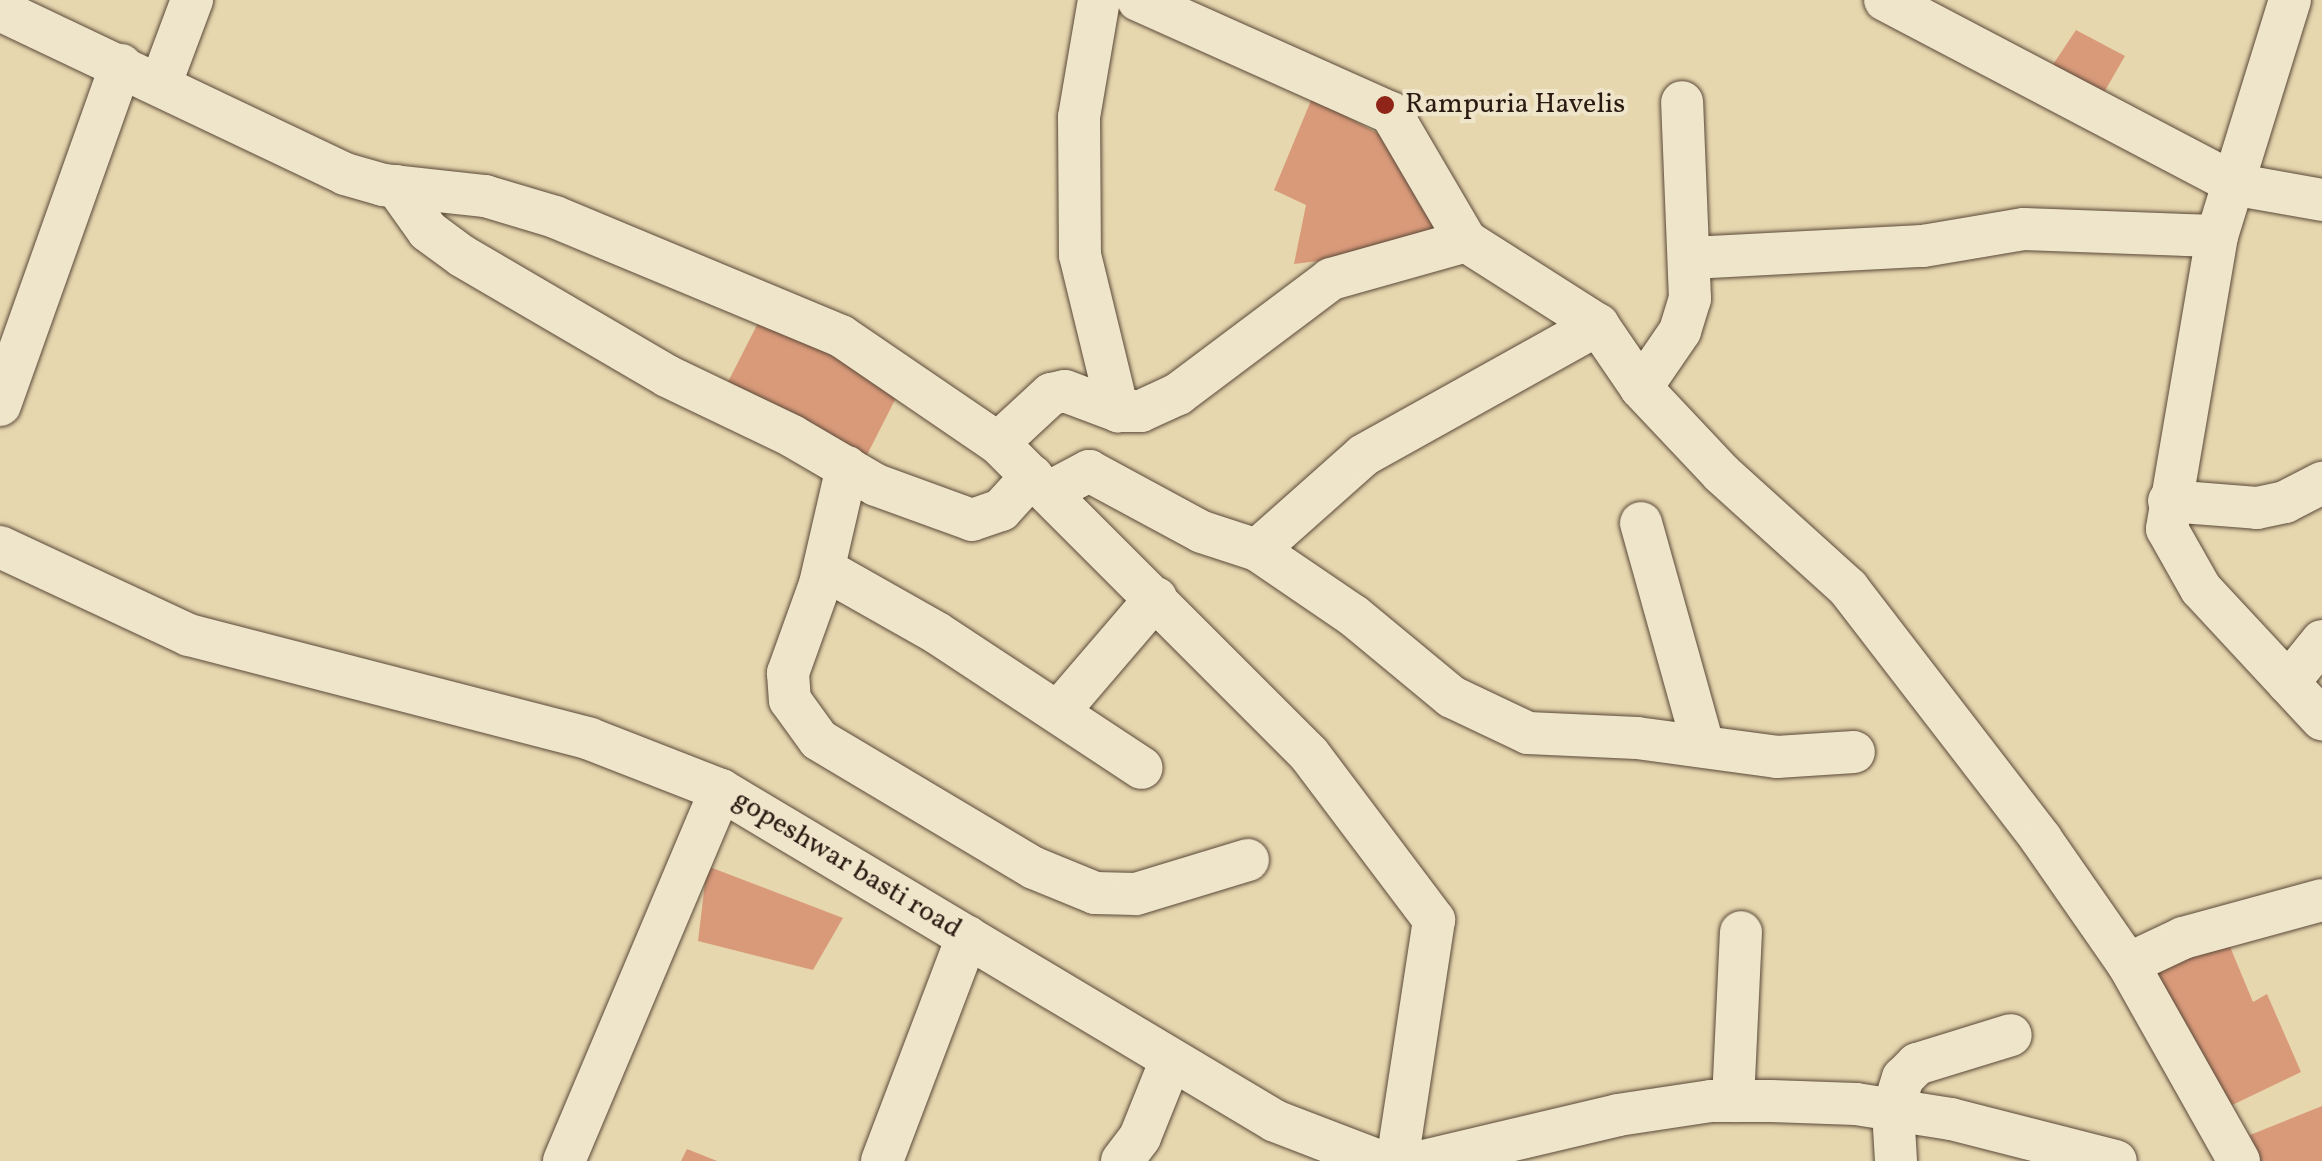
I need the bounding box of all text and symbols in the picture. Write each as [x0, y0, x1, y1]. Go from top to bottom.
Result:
place label: Rampuria Havelis [1405, 88, 1625, 122]
marker: Rampuria Havelis [1374, 94, 1396, 116]
street label: gopeshwar basti road [727, 784, 967, 946]

